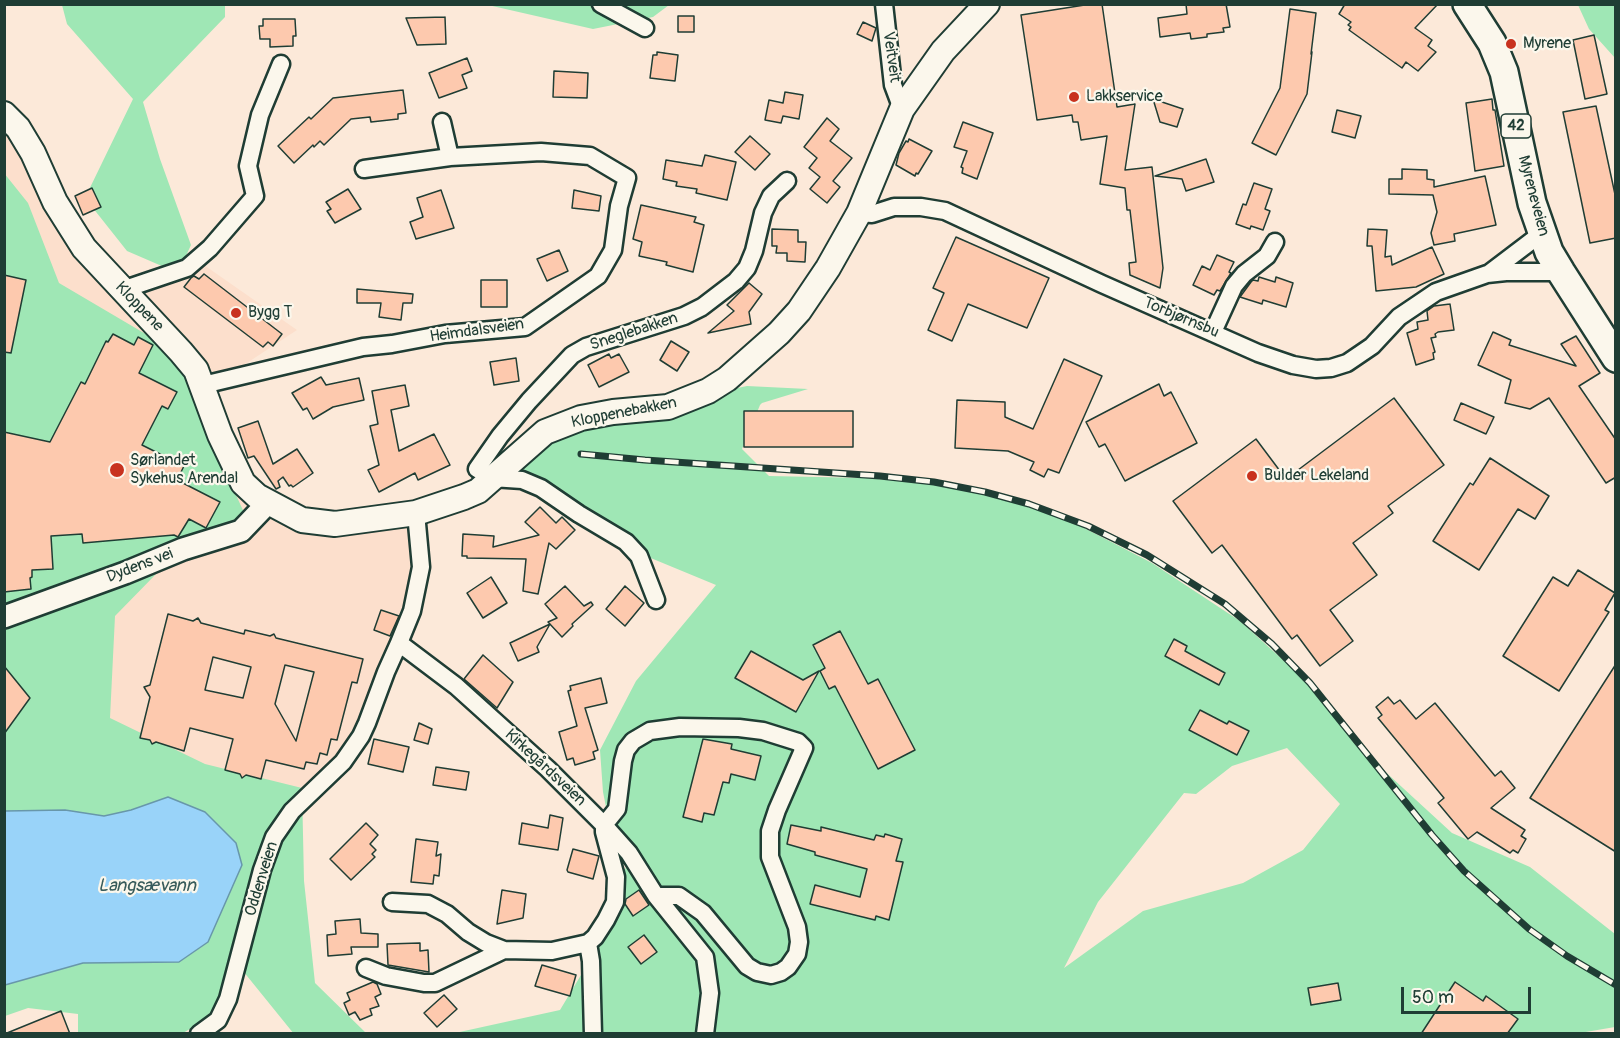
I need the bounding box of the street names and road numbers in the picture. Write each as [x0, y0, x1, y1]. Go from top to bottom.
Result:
street label: Veitveit [878, 30, 904, 84]
road number: 42 [1501, 114, 1531, 138]
street label: Myreneveien [1513, 154, 1553, 238]
street label: Kloppene [111, 278, 167, 336]
street label: Torbjørnsbu [1140, 294, 1222, 342]
street label: Sneglebakken [588, 309, 680, 355]
street label: Heimdalsveien [429, 315, 525, 347]
street label: Kloppenebakken [570, 393, 678, 433]
street label: Dydens vei [104, 545, 176, 587]
street label: Kirkegårdsveien [500, 726, 590, 810]
street label: Oddenveien [242, 839, 282, 919]

